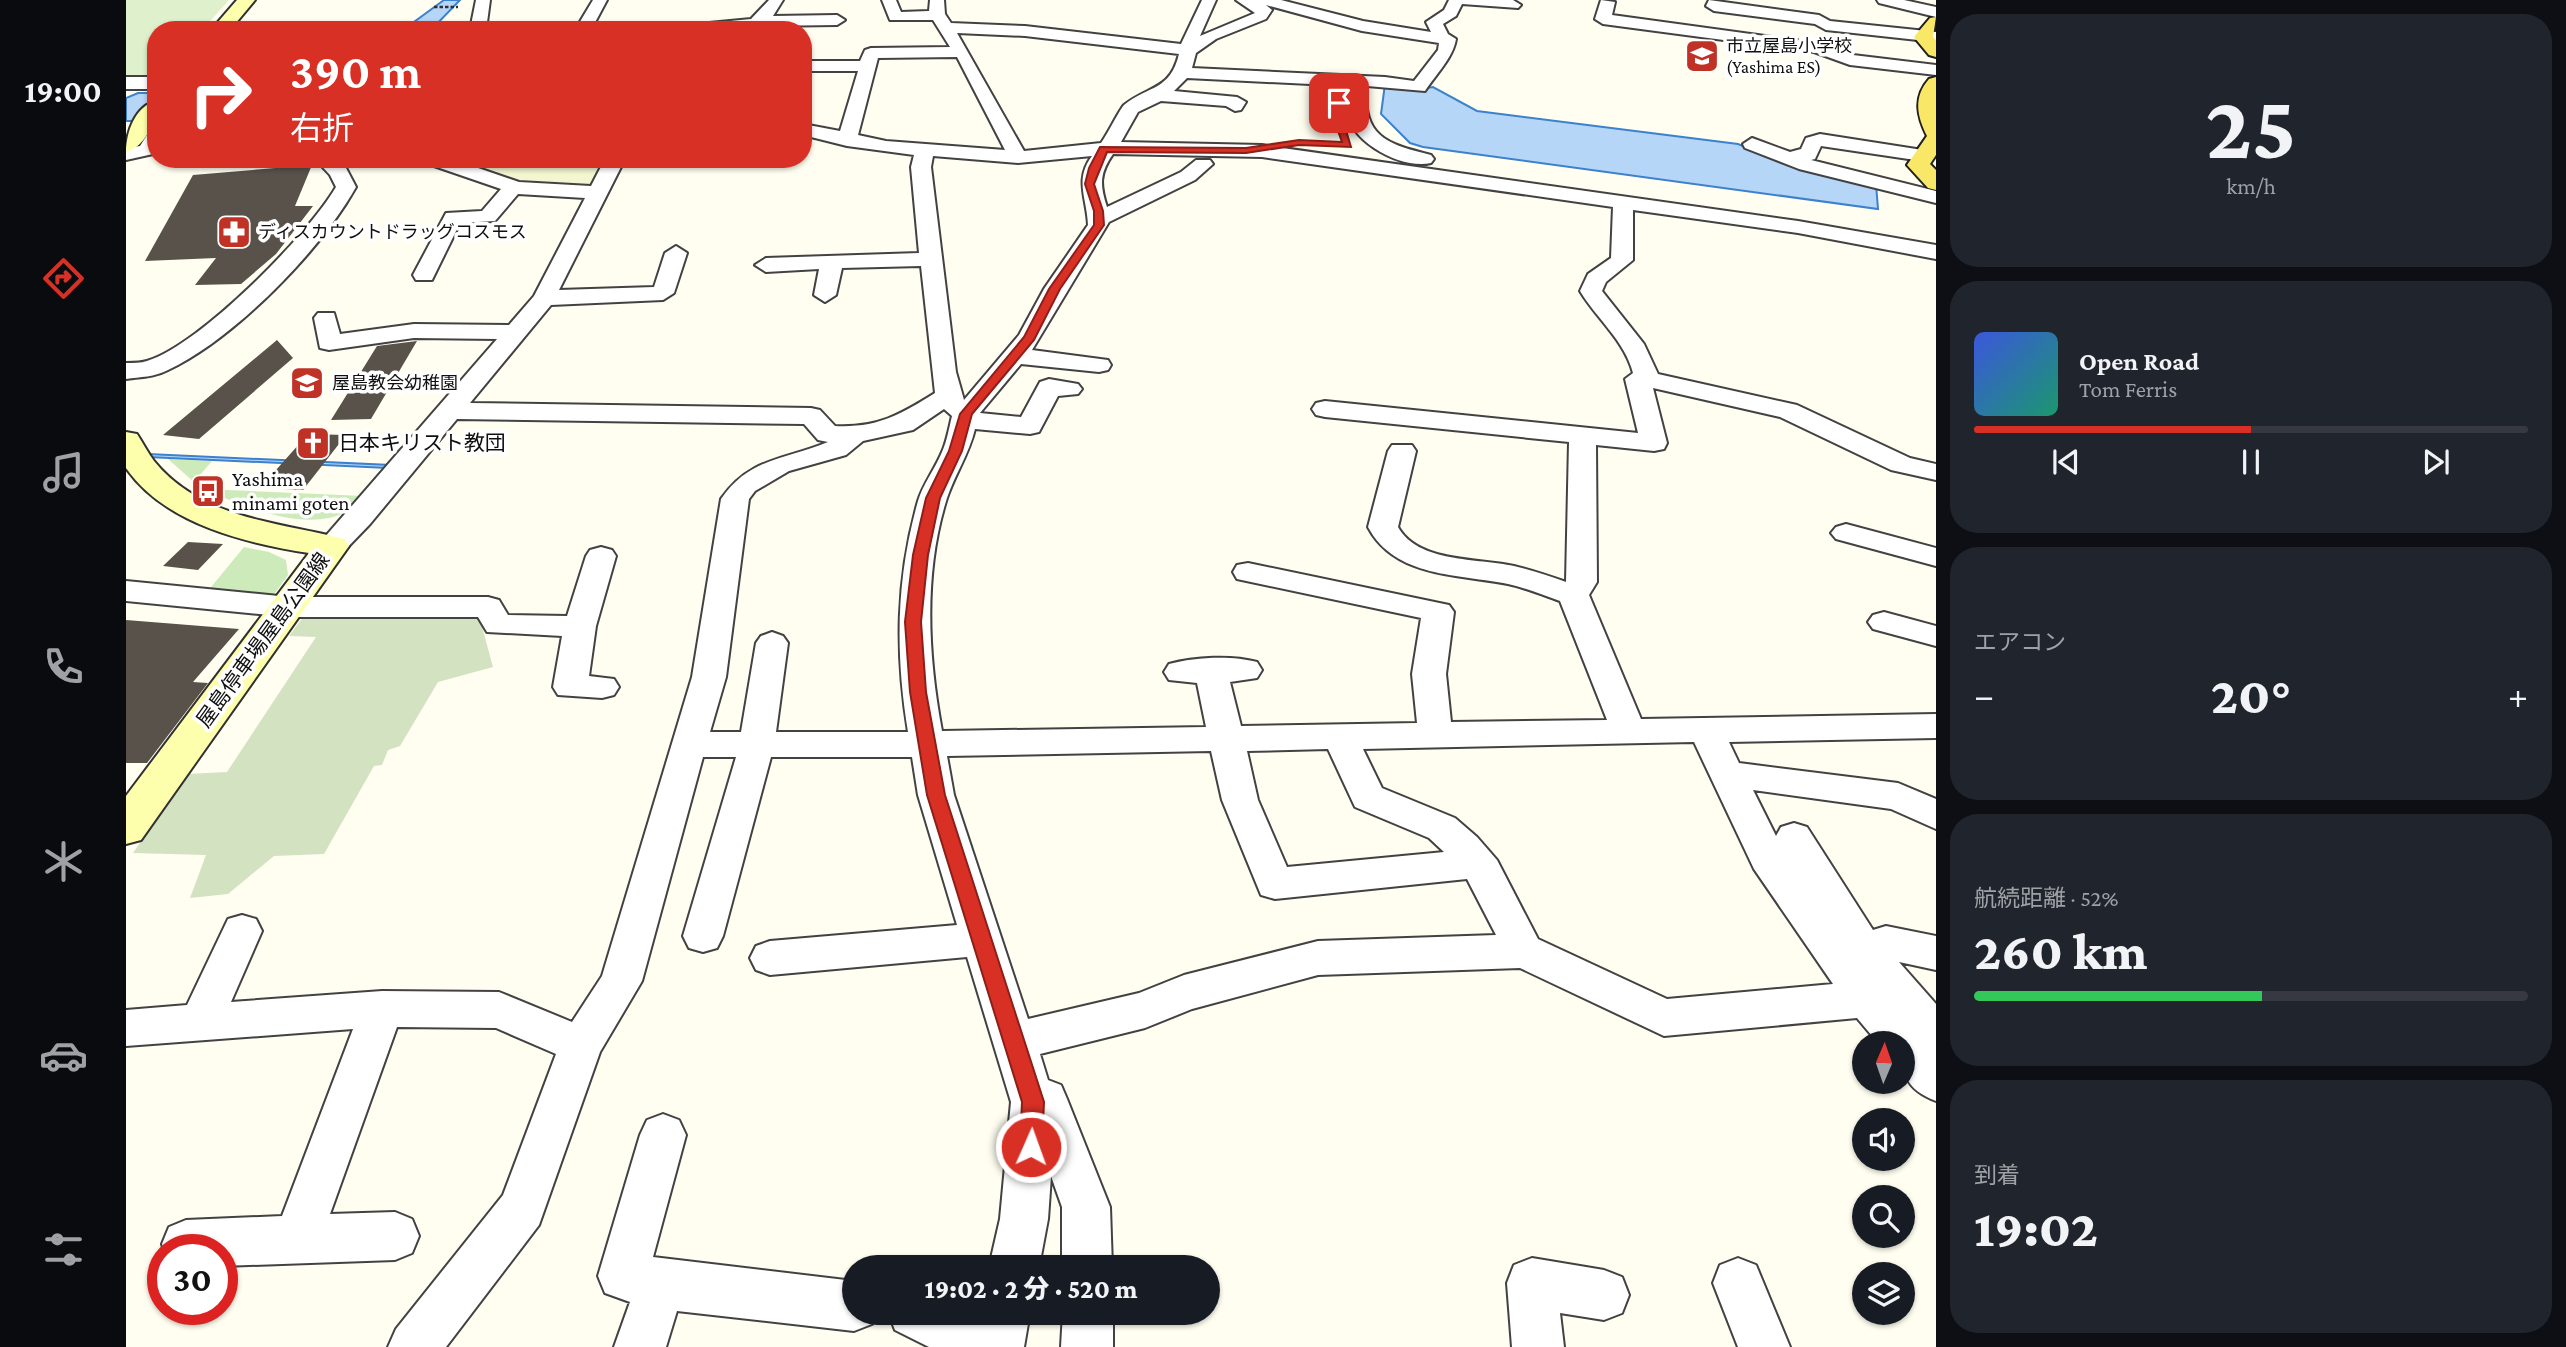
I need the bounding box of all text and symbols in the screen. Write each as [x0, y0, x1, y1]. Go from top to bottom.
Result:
place label: 市立屋島小学校 (Yashima ES) [1726, 36, 1852, 78]
school or university icon: 市立屋島小学校 (Yashima ES) [1683, 37, 1721, 75]
text: 390 m [290, 44, 421, 99]
icon: right [175, 49, 266, 140]
text: 19:00 [24, 73, 102, 109]
pin [1309, 73, 1369, 133]
text: 25 [2206, 76, 2297, 178]
icon: arrive [1320, 84, 1358, 122]
text: 右折 [290, 110, 354, 146]
text: km/h [2226, 173, 2276, 199]
pharmacy icon: ディスカウントドラッグコスモス [215, 213, 253, 251]
place label: ディスカウントドラッグコスモス [258, 222, 527, 242]
icon: directions [39, 254, 88, 303]
text: Open Road [2079, 347, 2199, 376]
school or university icon: 屋島教会幼稚園 [288, 364, 326, 402]
place label: 屋島教会幼稚園 [332, 373, 458, 393]
text: Tom Ferris [2079, 376, 2177, 402]
church icon: 日本キリスト教団 [294, 424, 332, 462]
place label: 日本キリスト教団 [338, 431, 506, 455]
icon: previous [2047, 443, 2085, 481]
icon: pause [2232, 443, 2270, 481]
icon: next [2417, 443, 2455, 481]
icon: music [39, 448, 88, 497]
place label: Yashima minami goten [232, 467, 349, 515]
bus stop icon: Yashima minami goten [189, 472, 227, 510]
street label: 屋島停車場屋島公園線 [192, 548, 334, 732]
text: エアコン [1974, 629, 2066, 655]
icon: phone [39, 642, 88, 691]
text: 20° [2211, 666, 2291, 724]
text: − [1974, 674, 1994, 716]
text: + [2508, 674, 2528, 716]
icon: climate [39, 837, 88, 886]
text: 航続距離 · 52% [1974, 885, 2118, 911]
text: 260 km [1974, 922, 2147, 980]
icon: car [39, 1031, 88, 1080]
north arrow [1852, 1031, 1914, 1094]
map controls [1852, 1031, 1915, 1325]
button: sound [1852, 1108, 1915, 1171]
position arrow [994, 1110, 1068, 1184]
text: 到着 [1974, 1162, 2020, 1188]
button: search [1852, 1185, 1915, 1248]
text: 19:02 [1974, 1199, 2098, 1257]
icon: filters [39, 1225, 88, 1274]
speed limit sign: 30 [147, 1234, 238, 1325]
button: layers [1852, 1262, 1915, 1325]
text: 19:02 · 2 分 · 520 m [925, 1275, 1137, 1304]

